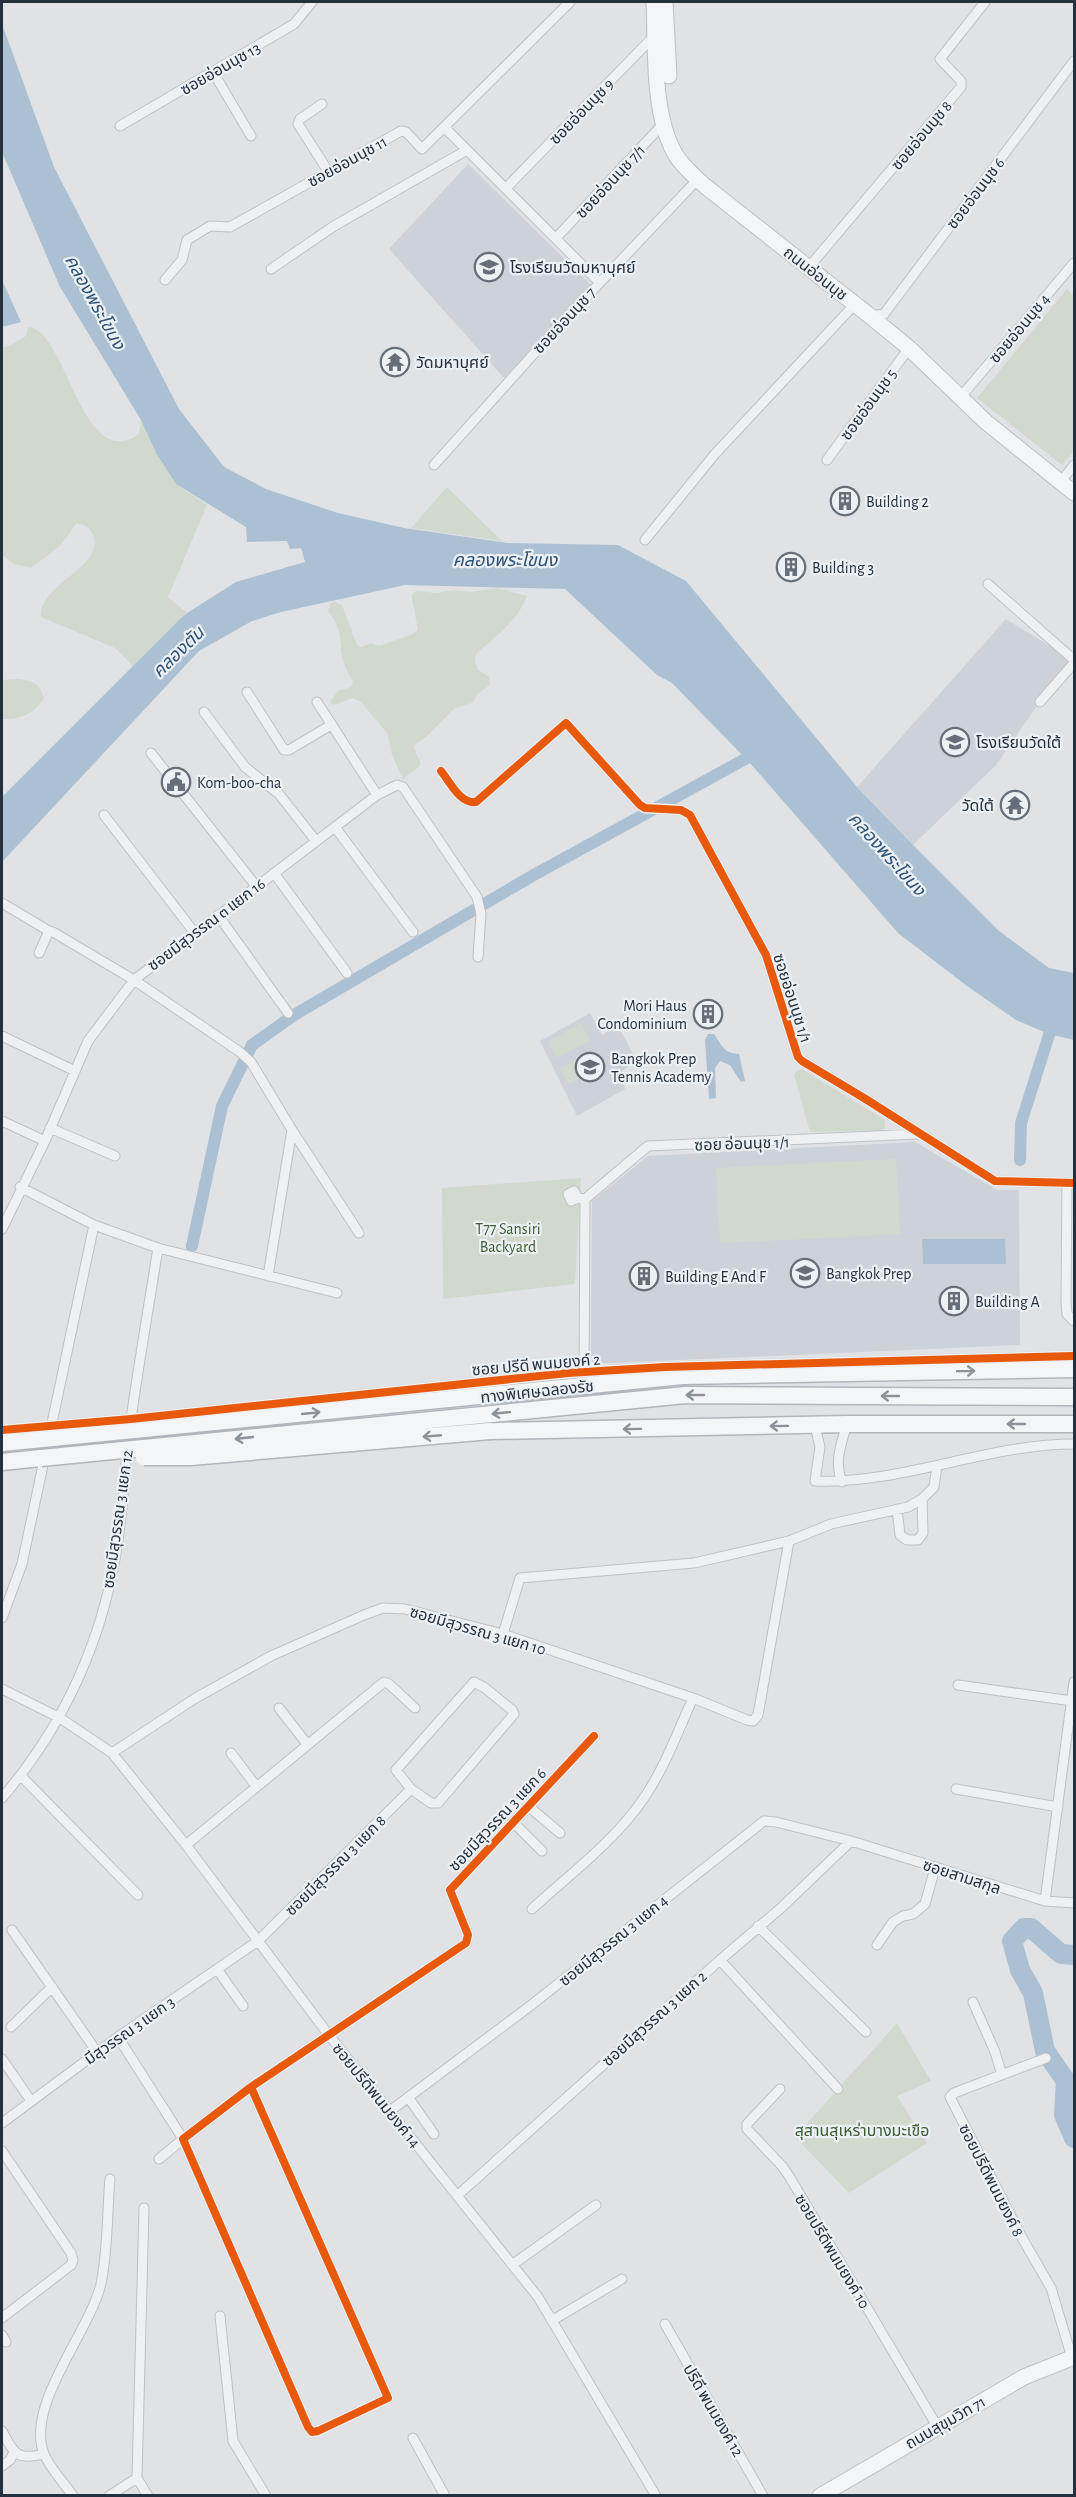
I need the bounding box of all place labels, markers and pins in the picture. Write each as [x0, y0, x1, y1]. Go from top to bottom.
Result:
school or university icon: โรงเรียนวัดมหาบุศย์ [473, 251, 505, 283]
place label: โรงเรียนวัดมหาบุศย์ [510, 260, 636, 277]
temple icon: วัดมหาบุศย์ [379, 346, 411, 378]
place label: วัดมหาบุศย์ [416, 355, 489, 372]
building icon: Building 2 [829, 485, 861, 517]
place label: Building 2 [866, 494, 929, 510]
building icon: Building 3 [775, 551, 807, 583]
place label: Building 3 [812, 560, 874, 576]
school or university icon: โรงเรียนวัดใต้ [939, 726, 971, 758]
place label: โรงเรียนวัดใต้ [976, 735, 1061, 751]
public building icon: Kom-boo-cha [160, 766, 192, 798]
place label: Kom-boo-cha [197, 775, 282, 791]
temple icon: วัดใต้ [999, 789, 1031, 821]
place label: วัดใต้ [962, 798, 994, 814]
place label: Mori Haus Condominium [597, 998, 687, 1032]
building icon: Mori Haus Condominium [692, 998, 724, 1030]
school or university icon: Bangkok Prep Tennis Academy [574, 1051, 606, 1083]
place label: Bangkok Prep Tennis Academy [611, 1051, 711, 1086]
school or university icon: Bangkok Prep [789, 1257, 821, 1289]
building icon: Building E And F [628, 1260, 660, 1292]
place label: Bangkok Prep [826, 1266, 911, 1282]
place label: Building E And F [665, 1269, 767, 1285]
building icon: Building A [938, 1285, 970, 1317]
place label: Building A [975, 1294, 1040, 1310]

